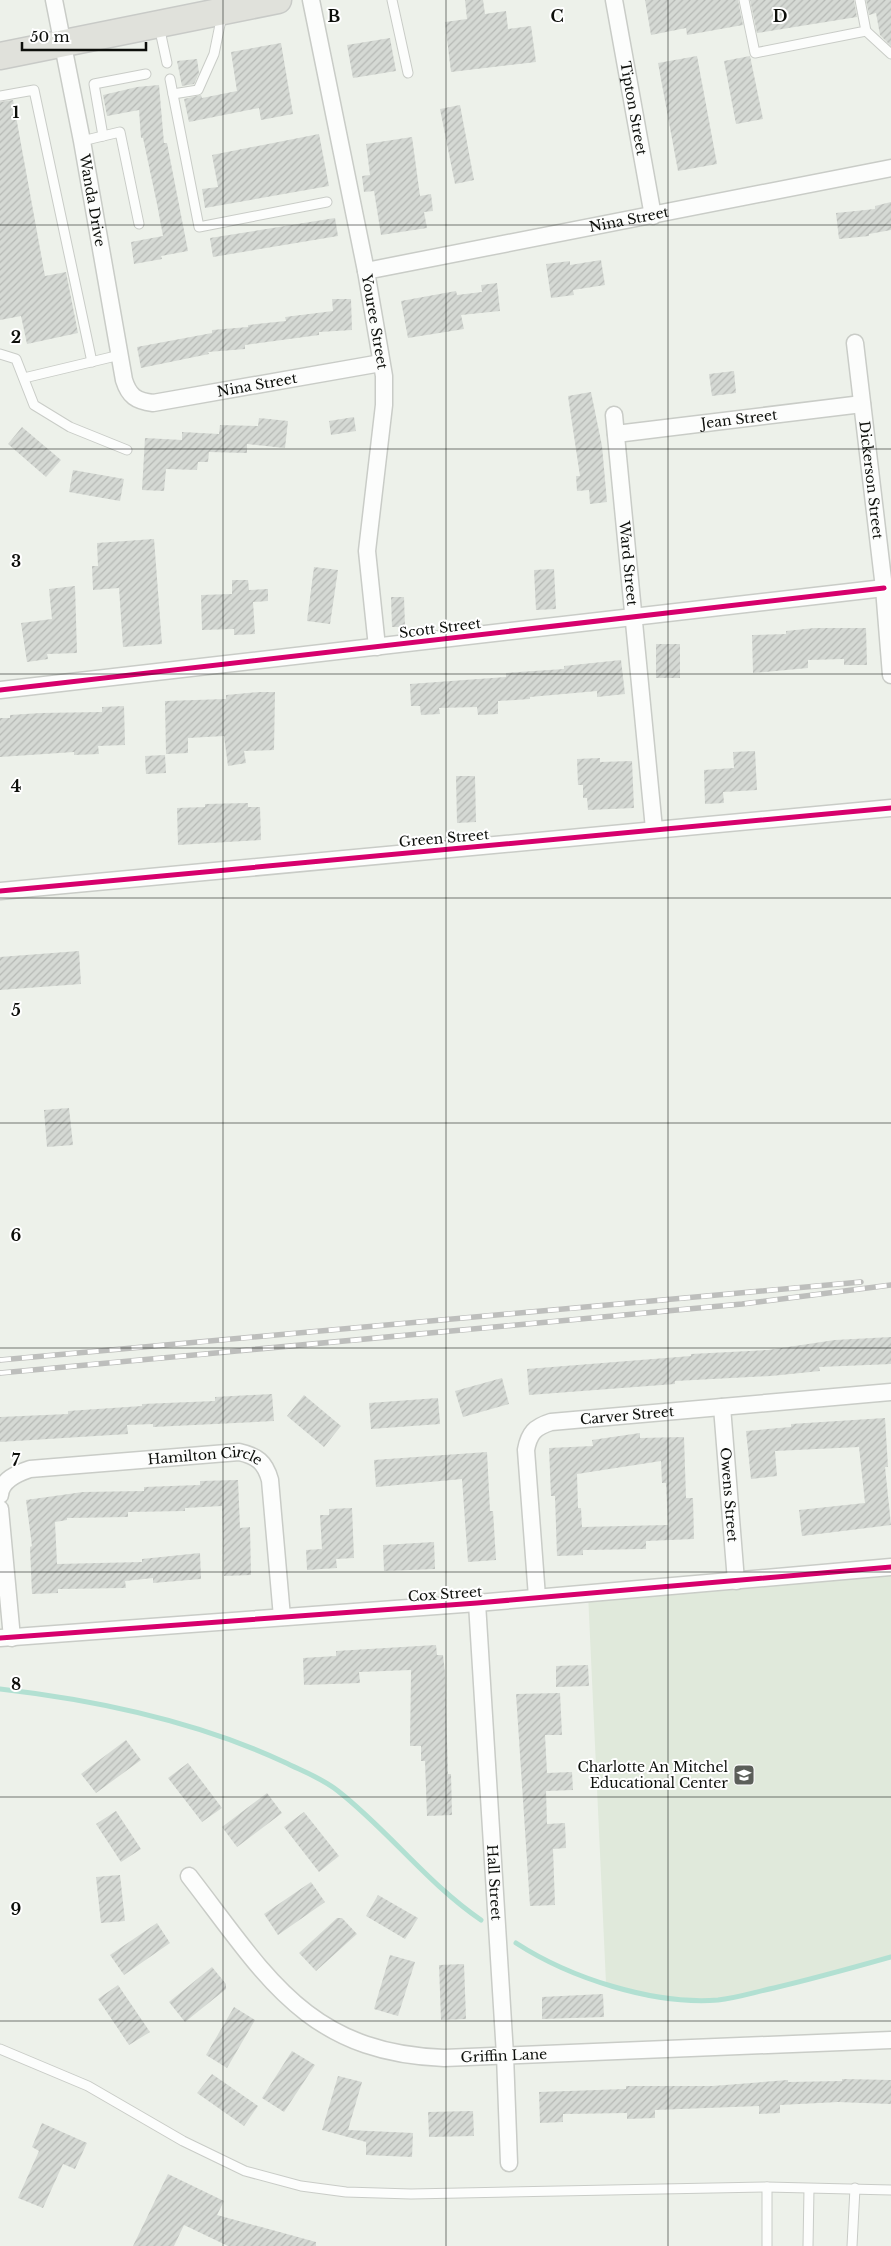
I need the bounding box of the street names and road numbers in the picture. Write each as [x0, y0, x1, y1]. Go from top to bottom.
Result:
street label: Tipton Street [616, 60, 651, 157]
street label: Wanda Drive [75, 152, 109, 248]
street label: Nina Street [588, 203, 671, 236]
street label: Youree Street [358, 272, 392, 371]
street label: Nina Street [216, 369, 299, 401]
street label: Jean Street [698, 405, 779, 433]
street label: Dickerson Street [855, 420, 887, 541]
street label: Ward Street [615, 519, 641, 607]
street label: Scott Street [398, 614, 483, 642]
street label: Green Street [398, 825, 491, 851]
street label: Carver Street [579, 1402, 676, 1428]
street label: Hamilton Circle [147, 1443, 266, 1469]
street label: Owens Street [716, 1447, 742, 1544]
street label: Cox Street [407, 1582, 483, 1606]
street label: Hall Street [483, 1844, 506, 1922]
street label: Griffin Lane [460, 2045, 548, 2066]

